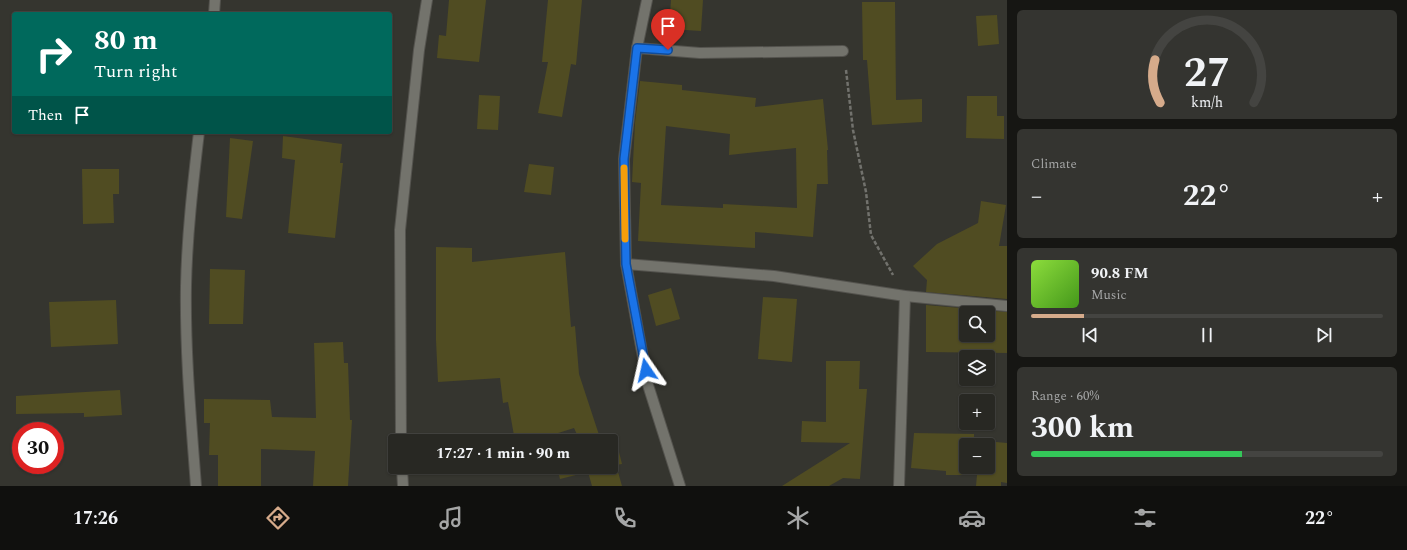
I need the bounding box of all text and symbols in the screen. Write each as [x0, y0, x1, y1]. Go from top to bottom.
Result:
pin [651, 9, 685, 50]
icon: arrive [657, 15, 679, 37]
text: 80 m [94, 19, 158, 62]
icon: right [28, 28, 80, 80]
text: 27 [1184, 41, 1230, 104]
text: Turn right [94, 58, 177, 85]
text: km/h [1191, 91, 1223, 113]
text: Then [28, 104, 63, 127]
icon: arrive [71, 104, 93, 126]
text: Climate [1031, 154, 1077, 174]
text: 22° [1183, 173, 1231, 219]
text: − [1031, 180, 1042, 213]
text: + [1372, 180, 1383, 213]
text: 90.8 FM [1091, 262, 1148, 285]
text: Music [1091, 285, 1127, 305]
map controls [959, 306, 995, 474]
button: search [959, 306, 995, 342]
icon: previous [1079, 324, 1101, 346]
icon: pause [1196, 324, 1218, 346]
icon: next [1313, 324, 1335, 346]
position arrow [625, 349, 667, 391]
button: layers [959, 350, 995, 386]
text: Range · 60% [1031, 386, 1099, 406]
button: + [959, 394, 995, 430]
text: 300 km [1031, 405, 1134, 451]
speed limit sign: 30 [12, 422, 64, 474]
button: − [959, 438, 995, 474]
text: 17:27 · 1 min · 90 m [436, 442, 570, 465]
icon: directions [264, 504, 292, 532]
icon: music [437, 504, 465, 532]
icon: phone [611, 504, 639, 532]
icon: climate [784, 504, 812, 532]
icon: car [958, 504, 986, 532]
icon: filters [1131, 504, 1159, 532]
text: 17:26 [73, 505, 118, 532]
text: 22° [1305, 505, 1334, 532]

